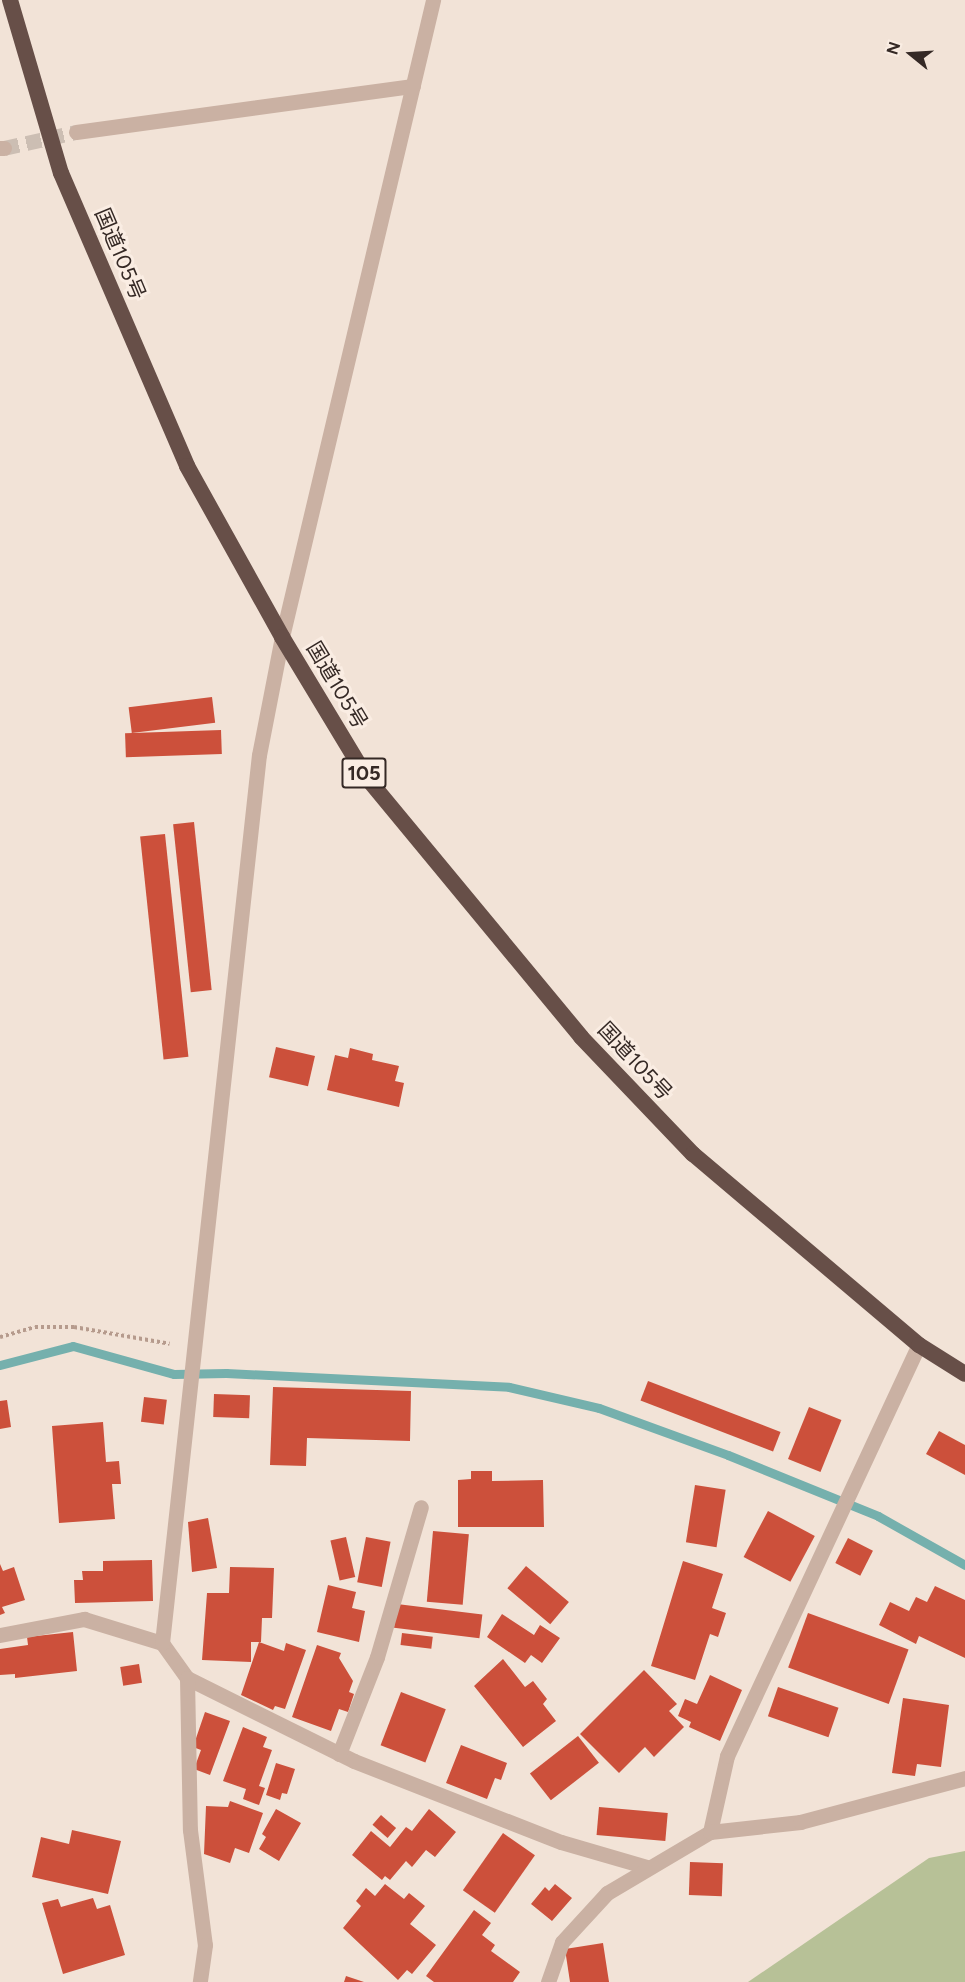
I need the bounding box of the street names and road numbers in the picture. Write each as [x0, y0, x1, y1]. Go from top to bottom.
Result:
street label: 国道105号 [89, 204, 151, 304]
street label: 国道105号 [301, 637, 373, 733]
road number: 105 [340, 756, 388, 790]
street label: 国道105号 [593, 1017, 677, 1105]

